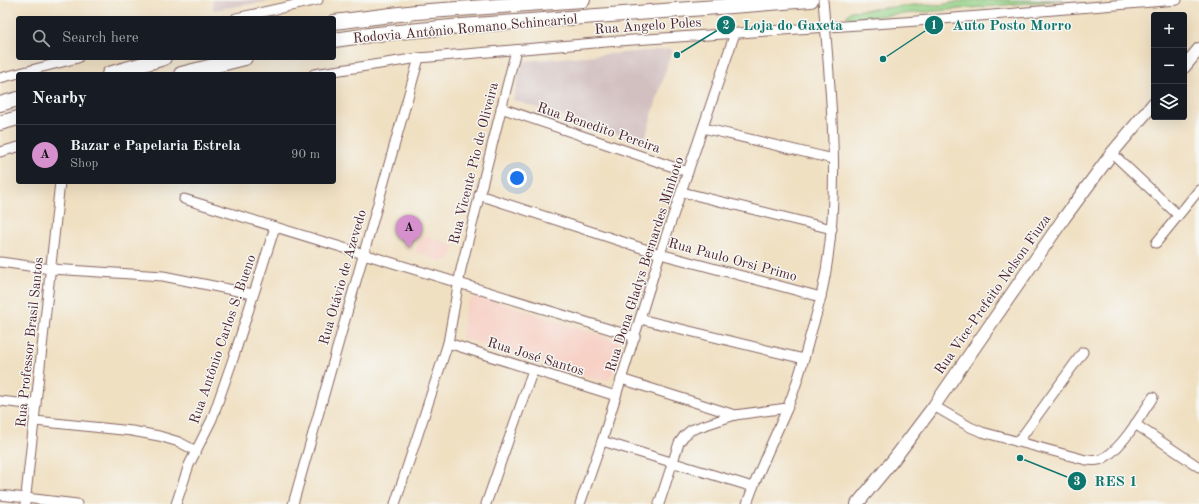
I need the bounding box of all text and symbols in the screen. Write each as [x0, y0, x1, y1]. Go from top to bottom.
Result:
callout: Auto Posto Morro [924, 11, 1080, 38]
street label: Rodovia Antônio Romano Schincariol [352, 12, 578, 46]
street label: Rua Ângelo Poles [594, 12, 702, 37]
callout: Loja do Gaxeta [716, 12, 851, 39]
map controls [1151, 12, 1187, 120]
button: + [1151, 12, 1187, 48]
search box [16, 16, 336, 60]
text: Loja do Gaxeta [743, 19, 843, 34]
text: Auto Posto Morro [952, 19, 1072, 34]
text: 2 [723, 20, 730, 32]
text: 1 [931, 20, 937, 32]
icon: search [30, 27, 52, 49]
text: Search here [62, 31, 139, 46]
button: − [1151, 48, 1187, 84]
street label: Rua Vicente Pio de Oliveira [447, 81, 501, 246]
button: layers [1151, 84, 1187, 120]
text: Nearby [32, 90, 87, 107]
street label: Rua Benedito Pereira [535, 100, 662, 156]
text: Bazar e Papelaria Estrela [70, 139, 241, 154]
text: A [40, 148, 50, 161]
text: 90 m [291, 148, 320, 161]
street label: Rua Dona Gladys Bernardes Minhoto [603, 155, 686, 374]
text: Shop [70, 157, 98, 170]
your location [507, 168, 527, 188]
street label: Rua Otávio de Azevedo [317, 208, 369, 346]
street label: Rua Vice-Prefeito Nelson Fiuza [932, 212, 1054, 377]
pin: A [396, 215, 422, 248]
street label: Rua Paulo Orsi Primo [667, 236, 799, 284]
street label: Rua Antônio Carlos S. Bueno [187, 253, 259, 426]
street label: Rua Professor Brasil Santos [14, 256, 46, 428]
street label: Rua José Santos [486, 336, 586, 378]
callout: RES 1 [1067, 468, 1146, 495]
text: RES 1 [1094, 475, 1138, 490]
text: 3 [1074, 476, 1081, 488]

